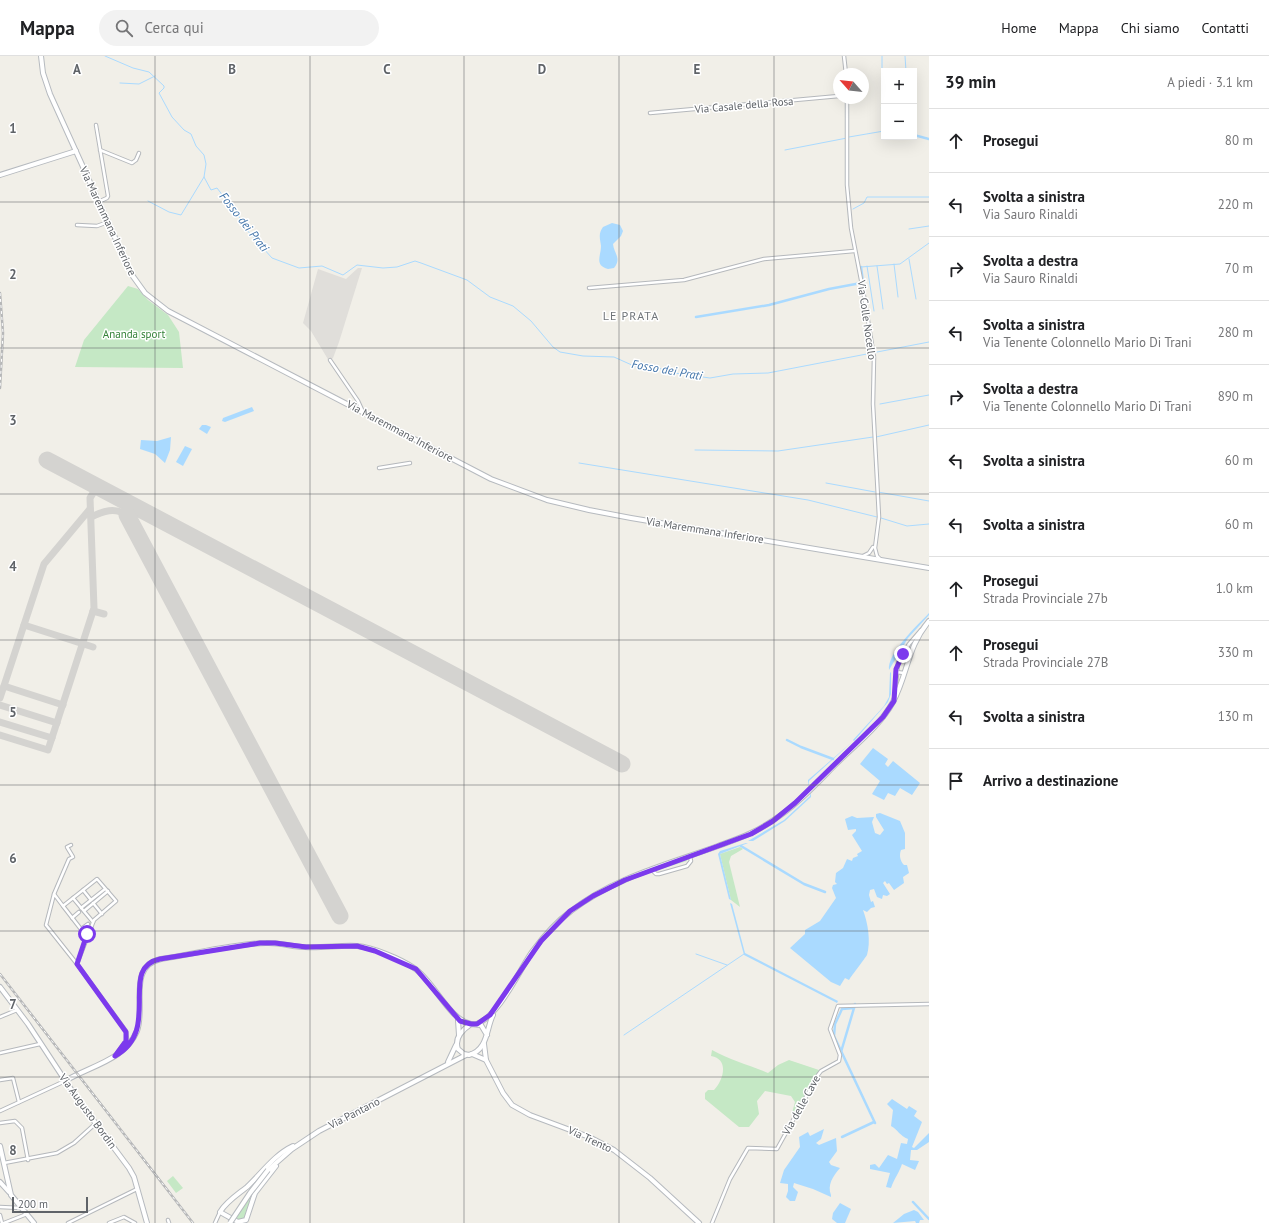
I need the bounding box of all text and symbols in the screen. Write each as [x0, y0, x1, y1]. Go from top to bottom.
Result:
search box [99, 10, 379, 46]
text: Mappa [20, 16, 75, 40]
icon: search [113, 17, 135, 39]
text: Cerca qui [145, 18, 204, 37]
text: Home [1001, 19, 1037, 37]
text: Mappa [1059, 19, 1099, 37]
text: Chi siamo [1121, 19, 1179, 37]
text: Contatti [1201, 19, 1249, 37]
text: A [73, 61, 81, 78]
text: B [228, 61, 236, 78]
text: C [383, 61, 391, 78]
text: D [538, 61, 546, 78]
text: E [694, 61, 701, 78]
north arrow [833, 68, 869, 104]
map controls [881, 68, 917, 140]
button: + [881, 68, 917, 104]
text: 39 min [945, 71, 996, 93]
text: A piedi · 3.1 km [1167, 74, 1253, 91]
street label: Via Casale della Rosa [693, 94, 794, 116]
button: − [881, 104, 917, 140]
text: 1 [9, 120, 17, 137]
icon: ahead [945, 130, 967, 152]
text: Prosegui [983, 131, 1039, 150]
text: 80 m [1225, 132, 1253, 149]
street label: Via Maremmana Inferiore [76, 163, 140, 278]
text: Svolta a sinistra [983, 187, 1085, 206]
water label: Fosso dei Prati [216, 189, 273, 255]
icon: left [945, 194, 967, 216]
text: 220 m [1218, 196, 1253, 213]
text: Via Sauro Rinaldi [983, 206, 1078, 223]
text: Svolta a destra [983, 251, 1078, 270]
icon: right [945, 258, 967, 280]
text: 70 m [1225, 260, 1253, 277]
text: 2 [9, 266, 17, 283]
text: Via Sauro Rinaldi [983, 270, 1078, 287]
street label: Via Colle Nocello [854, 278, 880, 361]
district label: LE PRATA [603, 308, 659, 323]
text: Svolta a sinistra [983, 315, 1085, 334]
icon: left [945, 322, 967, 344]
text: 280 m [1218, 324, 1253, 341]
park label: Ananda sport [103, 327, 166, 341]
text: Via Tenente Colonnello Mario Di Trani [983, 334, 1192, 351]
water label: Fosso dei Prati [631, 356, 705, 383]
text: Svolta a destra [983, 379, 1078, 398]
icon: right [945, 386, 967, 408]
text: 890 m [1218, 388, 1253, 405]
street label: Via Maremmana Inferiore [343, 396, 456, 465]
text: Via Tenente Colonnello Mario Di Trani [983, 398, 1192, 415]
text: 3 [9, 412, 17, 429]
icon: left [945, 450, 967, 472]
text: Svolta a sinistra [983, 451, 1085, 470]
text: 60 m [1225, 452, 1253, 469]
street label: Via Maremmana Inferiore [644, 514, 765, 546]
icon: left [945, 514, 967, 536]
text: Svolta a sinistra [983, 515, 1085, 534]
text: 60 m [1225, 516, 1253, 533]
text: 4 [9, 558, 17, 575]
text: Prosegui [983, 571, 1039, 590]
icon: ahead [945, 578, 967, 600]
text: 1.0 km [1216, 580, 1253, 597]
text: Strada Provinciale 27b [983, 590, 1108, 607]
text: Prosegui [983, 635, 1039, 654]
icon: ahead [945, 642, 967, 664]
text: 330 m [1218, 644, 1253, 661]
route end [894, 645, 912, 663]
text: Strada Provinciale 27B [983, 654, 1108, 671]
text: 5 [9, 704, 17, 721]
icon: left [945, 706, 967, 728]
text: Svolta a sinistra [983, 707, 1085, 726]
text: 130 m [1218, 708, 1253, 725]
icon: arrive [945, 770, 967, 792]
text: Arrivo a destinazione [983, 771, 1118, 790]
text: 6 [9, 850, 17, 867]
route start [78, 925, 96, 943]
text: 7 [9, 996, 17, 1013]
street label: Via Augusto Bordin [55, 1070, 120, 1151]
street label: Via delle Cave [778, 1072, 823, 1138]
street label: Via Pantano [325, 1094, 382, 1132]
street label: Via Trento [565, 1122, 614, 1155]
text: 8 [9, 1142, 17, 1159]
scale bar [12, 1195, 88, 1214]
text: 200 m [18, 1197, 48, 1211]

